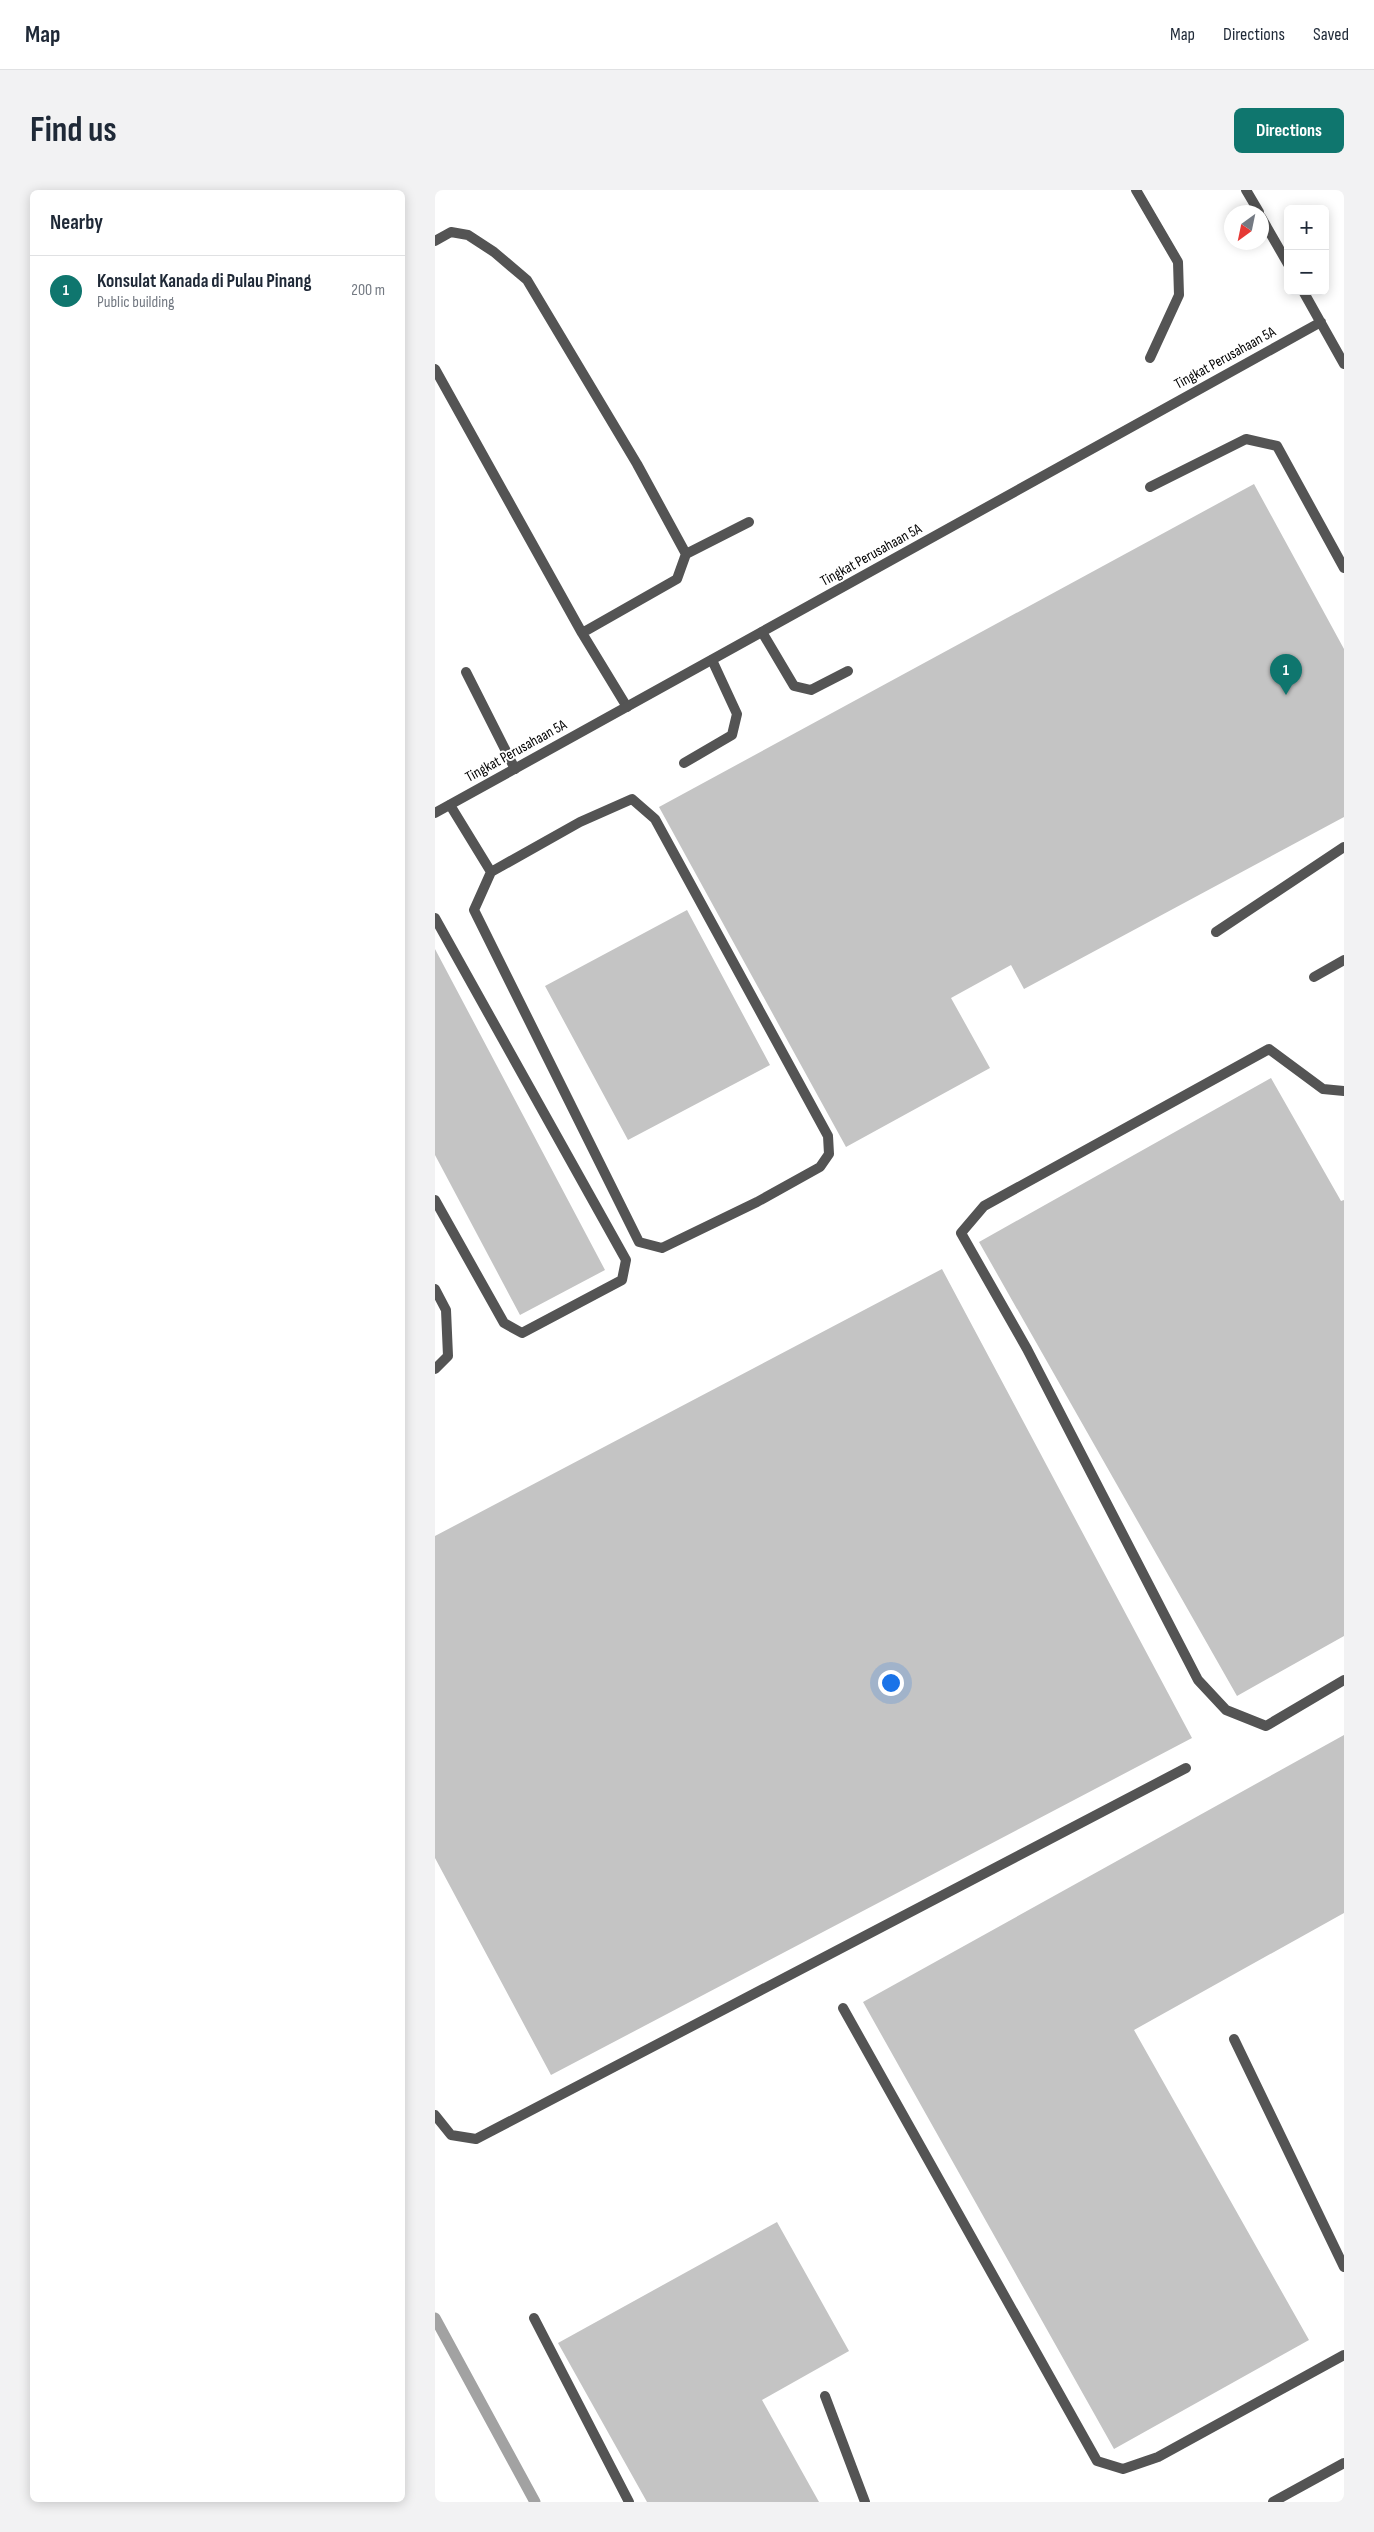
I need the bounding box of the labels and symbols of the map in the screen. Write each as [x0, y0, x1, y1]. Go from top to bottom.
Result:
north arrow [1224, 205, 1269, 250]
street label: Tingkat Perusahaan 5A [1171, 322, 1280, 394]
street label: Tingkat Perusahaan 5A [817, 519, 926, 591]
pin: 1 [1270, 654, 1302, 695]
street label: Tingkat Perusahaan 5A [462, 715, 571, 787]
your location [878, 1670, 904, 1696]

